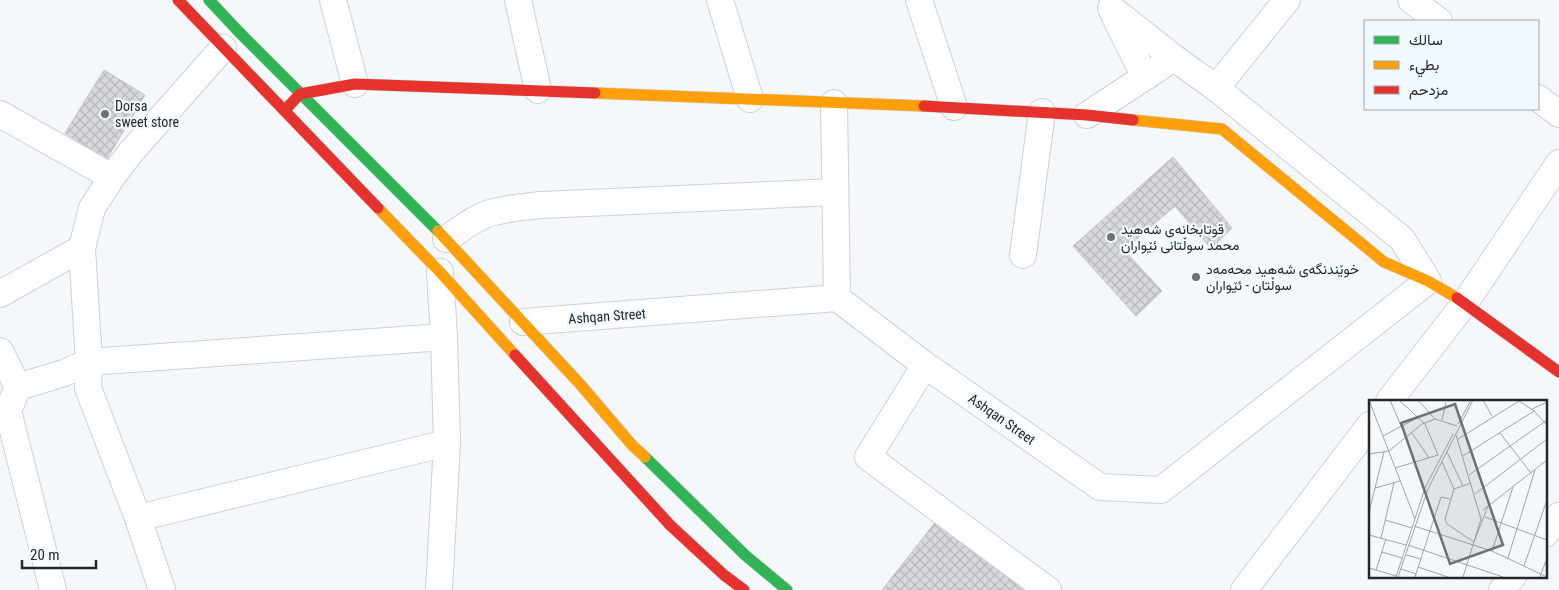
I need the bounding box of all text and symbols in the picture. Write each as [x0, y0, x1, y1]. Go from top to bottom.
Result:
legend [1364, 20, 1539, 110]
text: سالك [1409, 31, 1443, 49]
text: بطيء [1409, 56, 1439, 78]
text: مزدحم [1409, 81, 1448, 100]
place label: Dorsa sweet store [115, 98, 180, 130]
marker: Dorsa sweet store [99, 108, 111, 120]
place label: قوتابخانەی شەهید محمد سوڵتانی ئێواران [1121, 221, 1239, 254]
marker: قوتابخانەی شەهید محمد سوڵتانی ئێواران [1105, 231, 1117, 243]
place label: خوێندنگەی شەهید محەمەد سوڵتان - ئێواران [1206, 261, 1359, 294]
marker: خوێندنگەی شەهید محەمەد سوڵتان - ئێواران [1190, 271, 1202, 283]
street label: Ashqan Street [568, 305, 646, 327]
street label: Ashqan Street [966, 390, 1038, 448]
inset map [1369, 400, 1546, 578]
scale bar [22, 538, 96, 570]
text: 20 m [30, 546, 60, 564]

